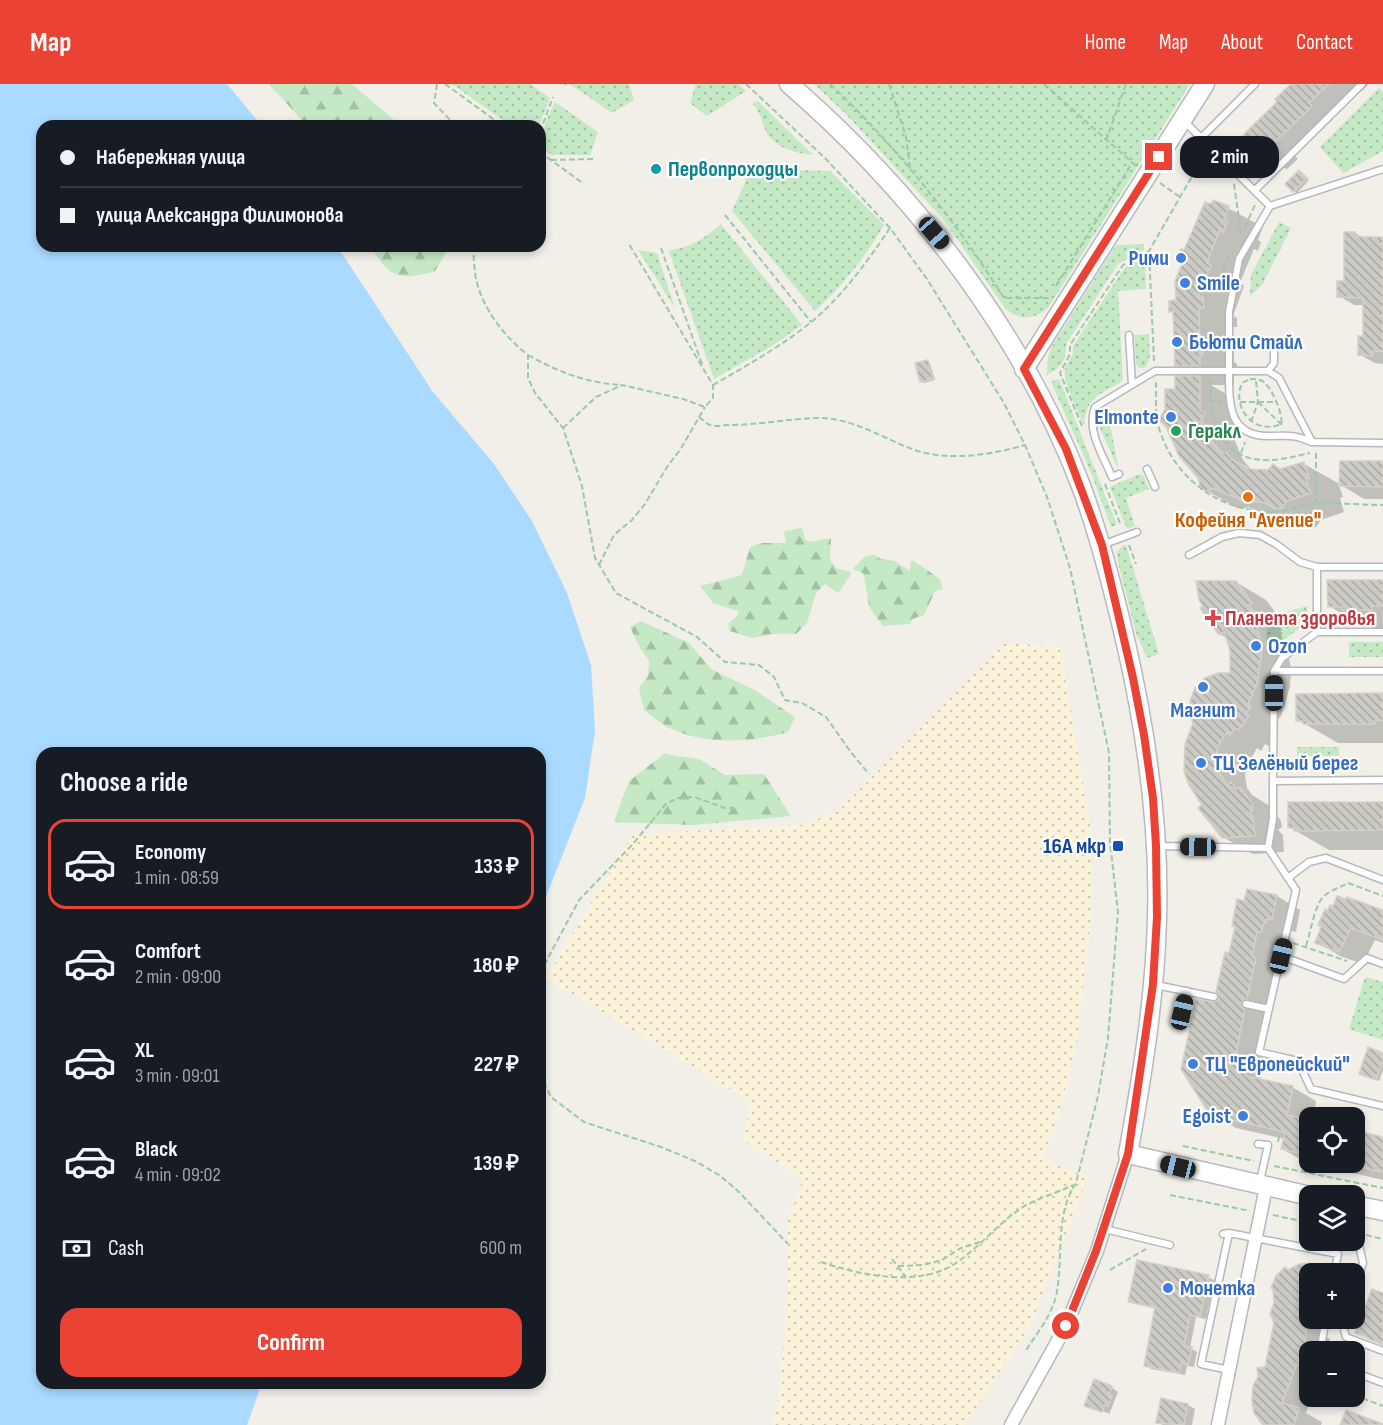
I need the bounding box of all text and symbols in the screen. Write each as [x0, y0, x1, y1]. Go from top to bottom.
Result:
text: Map [30, 26, 71, 59]
text: Home [1085, 30, 1126, 55]
text: Map [1159, 30, 1188, 55]
text: About [1221, 30, 1263, 55]
text: Contact [1296, 30, 1353, 55]
callout: 2 min [1180, 136, 1279, 178]
route end [1145, 143, 1172, 170]
text: Набережная улица [96, 144, 245, 171]
text: 2 min [1210, 145, 1249, 169]
place label: Первопроходцы [668, 156, 798, 183]
marker: Первопроходцы [649, 162, 663, 176]
text: улица Александра Филимонова [96, 202, 344, 229]
car [915, 214, 953, 252]
place label: Рими [1128, 245, 1169, 272]
marker: Рими [1174, 251, 1188, 265]
place label: Smile [1197, 270, 1240, 297]
marker: Smile [1178, 276, 1192, 290]
place label: Бьюти Стайл [1189, 329, 1303, 356]
marker: Бьюти Стайл [1170, 335, 1184, 349]
place label: Elmonte [1094, 404, 1159, 431]
marker: Elmonte [1164, 410, 1178, 424]
place label: Геракл [1188, 418, 1241, 445]
marker: Геракл [1169, 424, 1183, 438]
marker: Кофейня "Avenue" [1241, 490, 1255, 504]
place label: Кофейня "Avenue" [1175, 507, 1321, 534]
place label: Планета здоровья [1225, 605, 1375, 632]
marker: Планета здоровья [1206, 611, 1220, 625]
place label: Ozon [1268, 633, 1307, 660]
marker: Ozon [1249, 639, 1263, 653]
car [1265, 675, 1283, 711]
marker: Магнит [1196, 680, 1210, 694]
place label: Магнит [1170, 697, 1236, 724]
place label: ТЦ Зелёный берег [1213, 750, 1359, 777]
marker: ТЦ Зелёный берег [1194, 756, 1208, 770]
text: Choose a ride [60, 767, 188, 799]
place label: 16А мкр [1043, 833, 1106, 860]
icon: car [63, 837, 117, 891]
car [1180, 838, 1216, 856]
text: Economy [135, 839, 206, 866]
marker: 16А мкр [1111, 839, 1125, 853]
text: 133 ₽ [474, 853, 519, 880]
text: 1 min · 08:59 [135, 866, 219, 890]
icon: car [63, 936, 117, 990]
car [1268, 936, 1294, 976]
text: Comfort [135, 938, 201, 965]
text: 180 ₽ [473, 952, 519, 979]
text: 2 min · 09:00 [135, 965, 221, 989]
car [1169, 992, 1195, 1032]
icon: car [63, 1035, 117, 1089]
text: XL [135, 1037, 154, 1064]
text: 227 ₽ [474, 1051, 519, 1078]
place label: ТЦ "Европейский" [1205, 1051, 1350, 1078]
marker: ТЦ "Европейский" [1186, 1057, 1200, 1071]
text: 3 min · 09:01 [135, 1064, 219, 1088]
place label: Egoist [1183, 1103, 1231, 1130]
map controls [1299, 1107, 1365, 1407]
button: locate [1299, 1107, 1365, 1173]
marker: Egoist [1236, 1109, 1250, 1123]
icon: car [63, 1134, 117, 1188]
text: Black [135, 1136, 177, 1163]
text: 139 ₽ [474, 1150, 519, 1177]
car [1158, 1154, 1198, 1180]
text: 4 min · 09:02 [135, 1163, 221, 1187]
button: layers [1299, 1185, 1365, 1251]
icon: cash [60, 1232, 93, 1265]
text: Cash [108, 1235, 144, 1262]
text: 600 m [479, 1236, 522, 1260]
button: + [1299, 1263, 1365, 1329]
place label: Монетка [1180, 1275, 1255, 1302]
marker: Монетка [1161, 1281, 1175, 1295]
button: Confirm [60, 1308, 522, 1377]
route start [1052, 1312, 1079, 1339]
button: − [1299, 1341, 1365, 1407]

